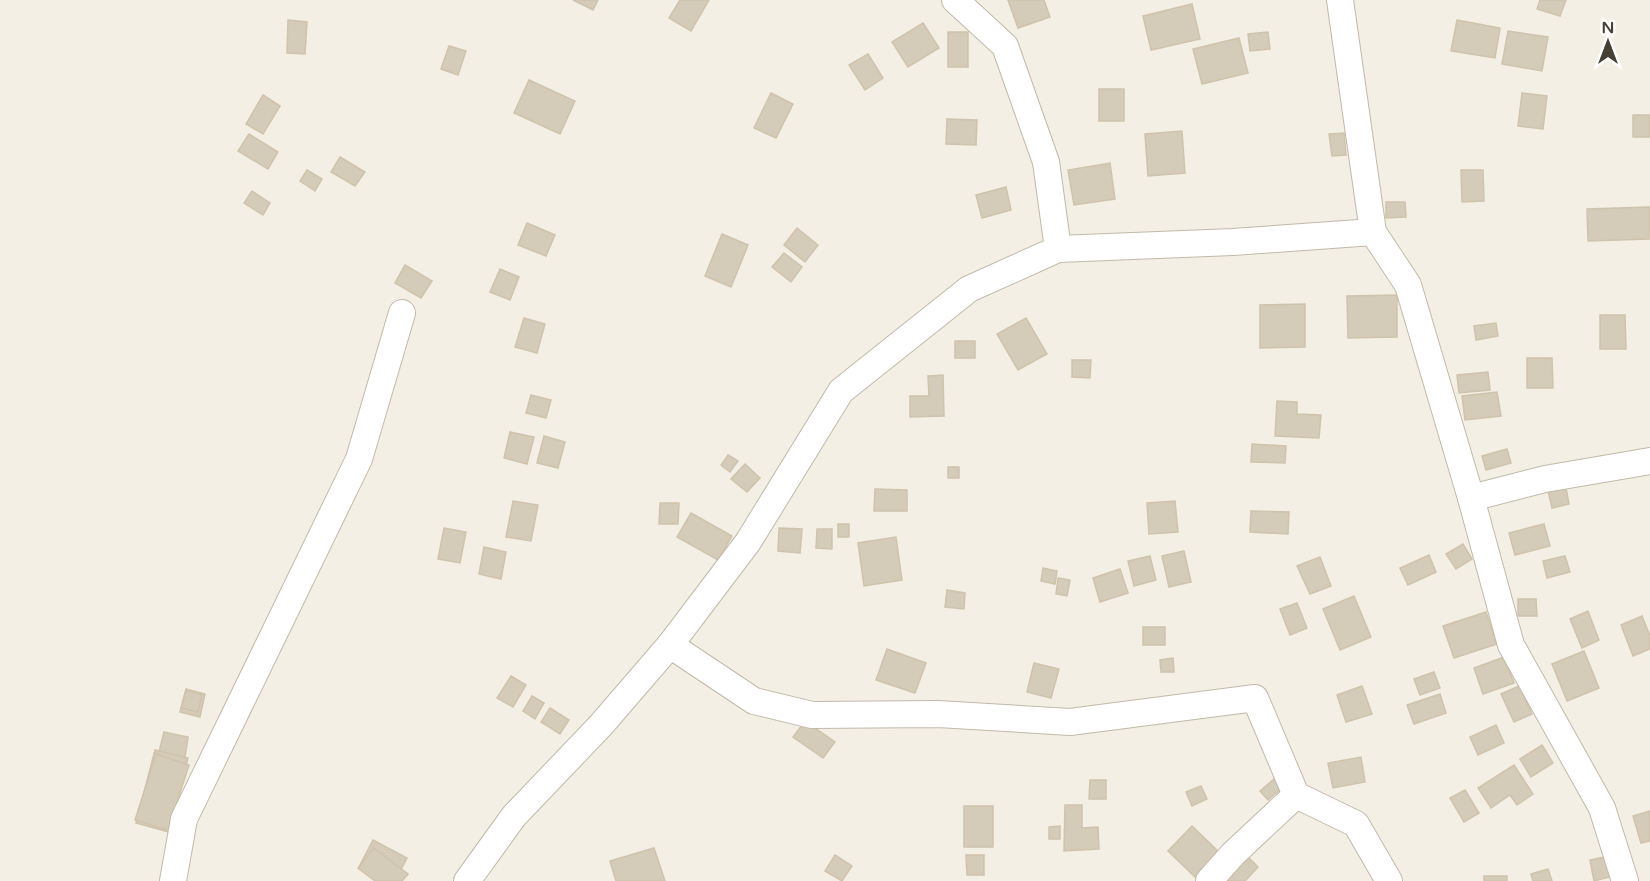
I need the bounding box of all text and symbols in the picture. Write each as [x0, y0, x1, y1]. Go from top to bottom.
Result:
north arrow [1578, 12, 1638, 72]
text: N [1602, 18, 1614, 38]

